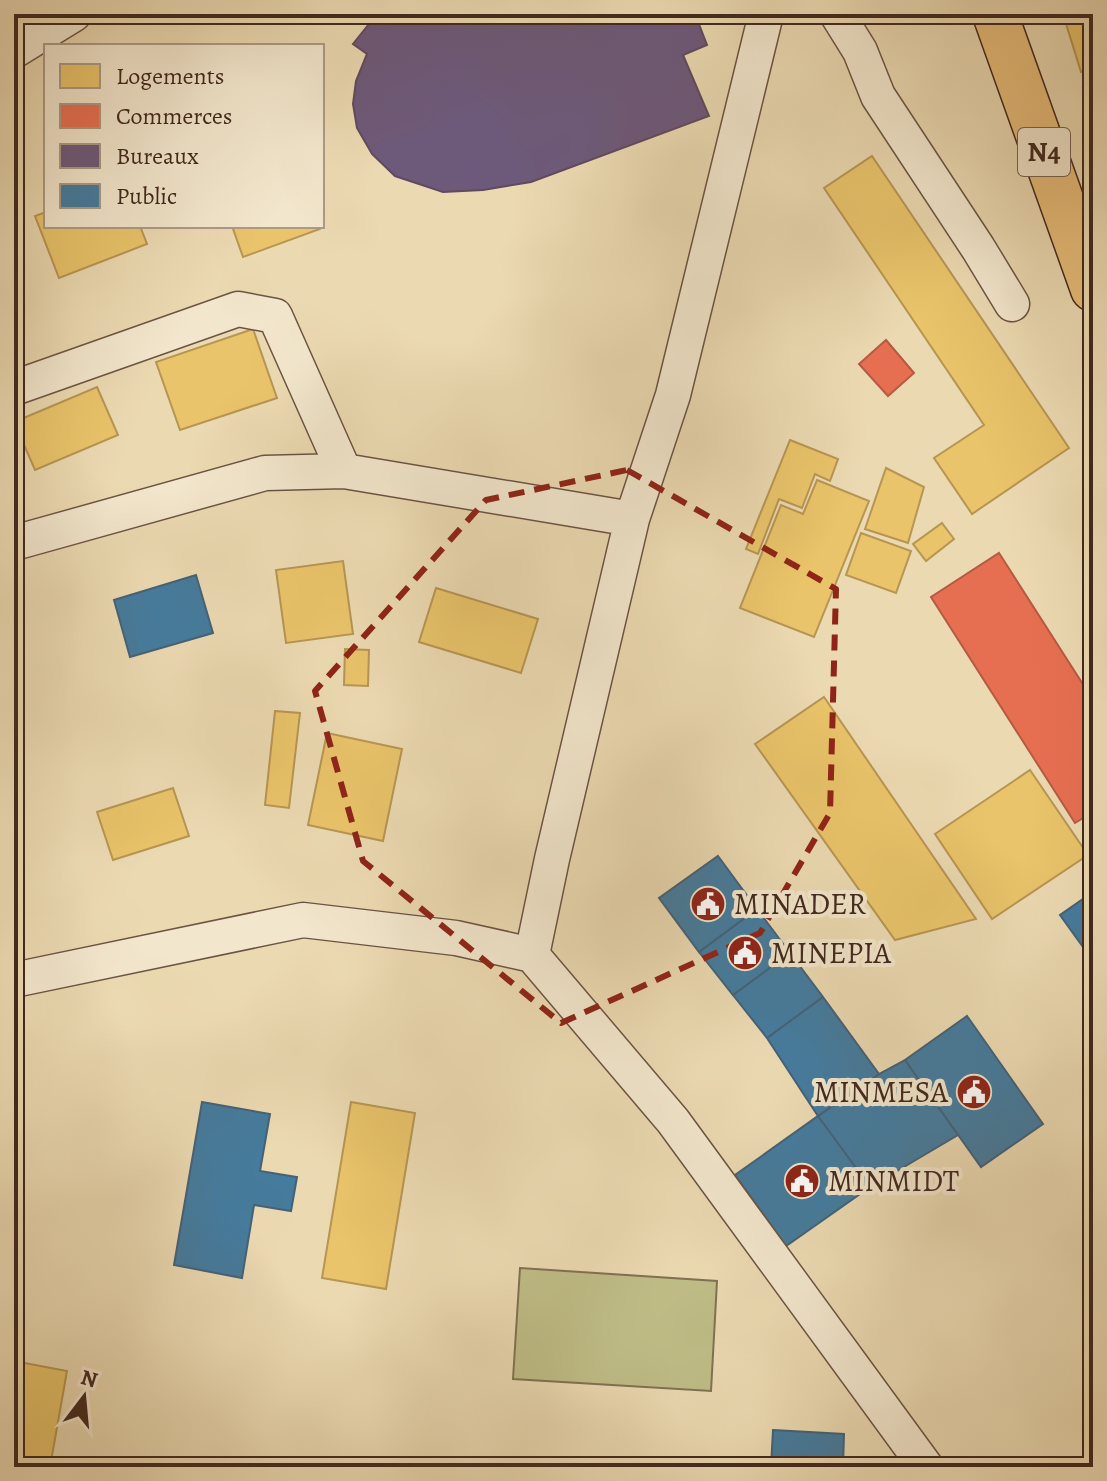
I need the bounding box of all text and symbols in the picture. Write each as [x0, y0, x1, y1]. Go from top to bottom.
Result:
legend [44, 44, 324, 228]
text: Logements [116, 60, 224, 92]
text: Commerces [116, 100, 232, 132]
road number: N4 [1018, 128, 1070, 176]
text: Bureaux [116, 140, 199, 172]
text: Public [116, 180, 177, 212]
place label: MINADER [734, 884, 867, 924]
public building icon: MINADER [689, 885, 727, 923]
place label: MINEPIA [771, 933, 892, 973]
public building icon: MINEPIA [726, 934, 764, 972]
place label: MINMESA [814, 1072, 948, 1112]
public building icon: MINMESA [955, 1073, 993, 1111]
place label: MINMIDT [828, 1161, 960, 1201]
public building icon: MINMIDT [783, 1162, 821, 1200]
north arrow [44, 1357, 124, 1437]
text: N [77, 1362, 101, 1395]

